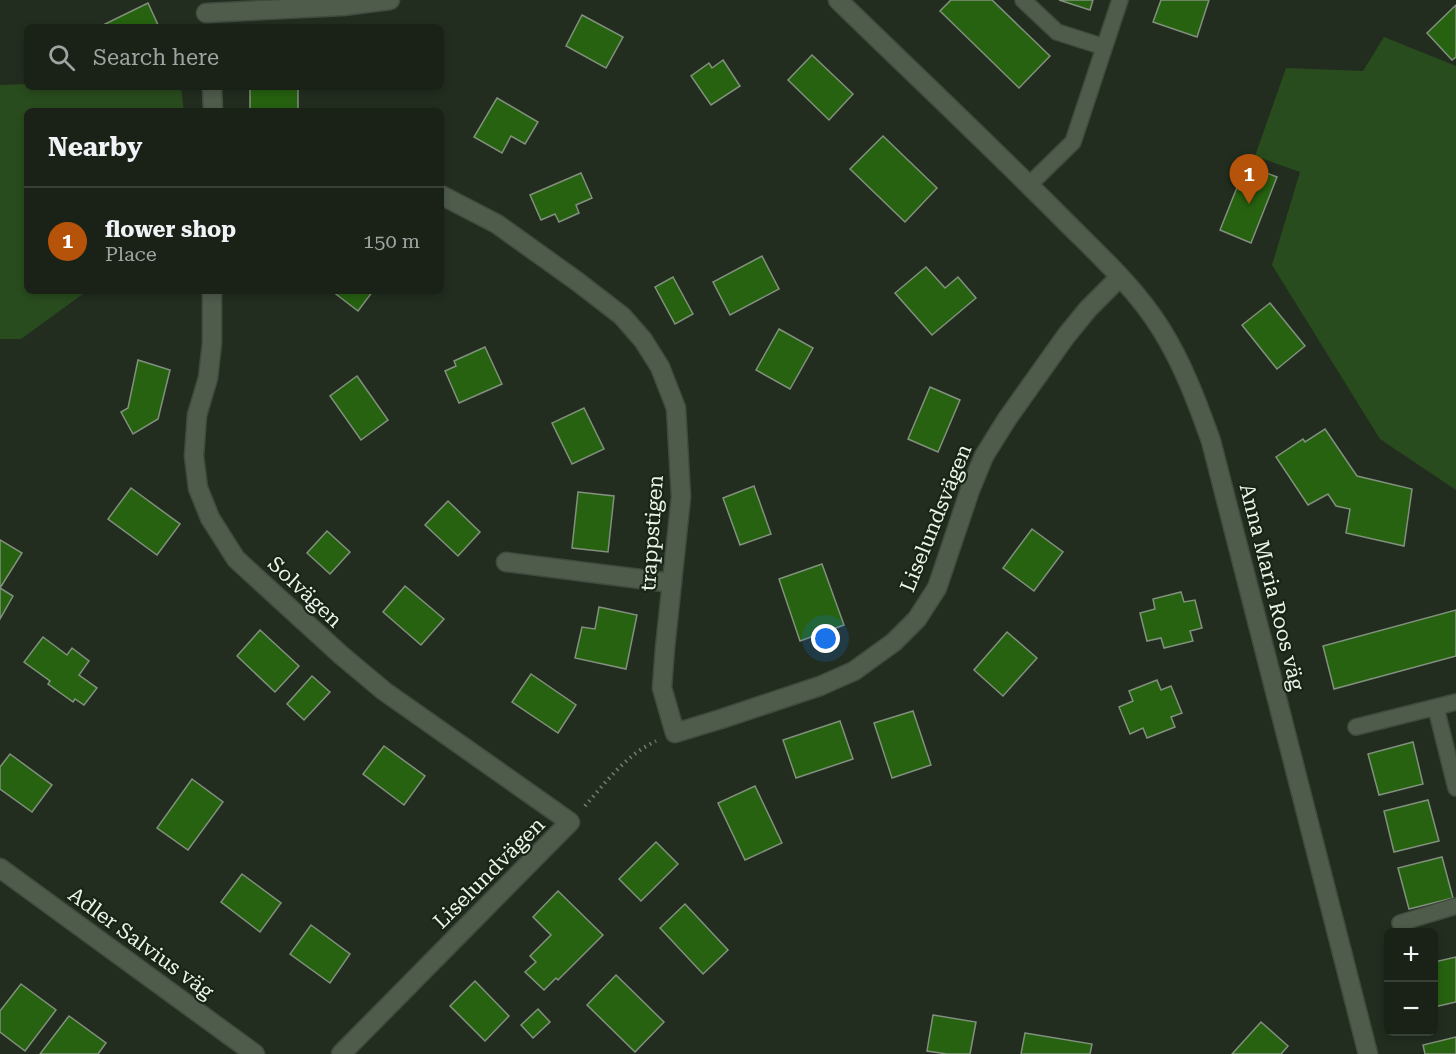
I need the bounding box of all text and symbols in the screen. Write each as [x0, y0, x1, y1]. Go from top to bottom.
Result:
search box [24, 24, 444, 90]
icon: search [45, 41, 78, 74]
text: Search here [93, 45, 219, 70]
text: Nearby [48, 132, 142, 162]
pin: 1 [1230, 154, 1268, 204]
text: flower shop [105, 217, 236, 242]
text: 1 [62, 229, 73, 253]
text: 150 m [363, 229, 420, 253]
text: Place [105, 242, 157, 266]
street label: Liselundsvägen [895, 440, 977, 595]
street label: trappstigen [636, 474, 668, 592]
street label: Anna Maria Roos väg [1235, 481, 1309, 693]
street label: Solvägen [263, 552, 347, 633]
your location [811, 624, 840, 653]
street label: Liselundvägen [428, 812, 550, 934]
street label: Adler Salvius väg [64, 882, 218, 1004]
map controls [1384, 928, 1438, 1036]
button: + [1384, 928, 1438, 982]
button: − [1384, 982, 1438, 1036]

